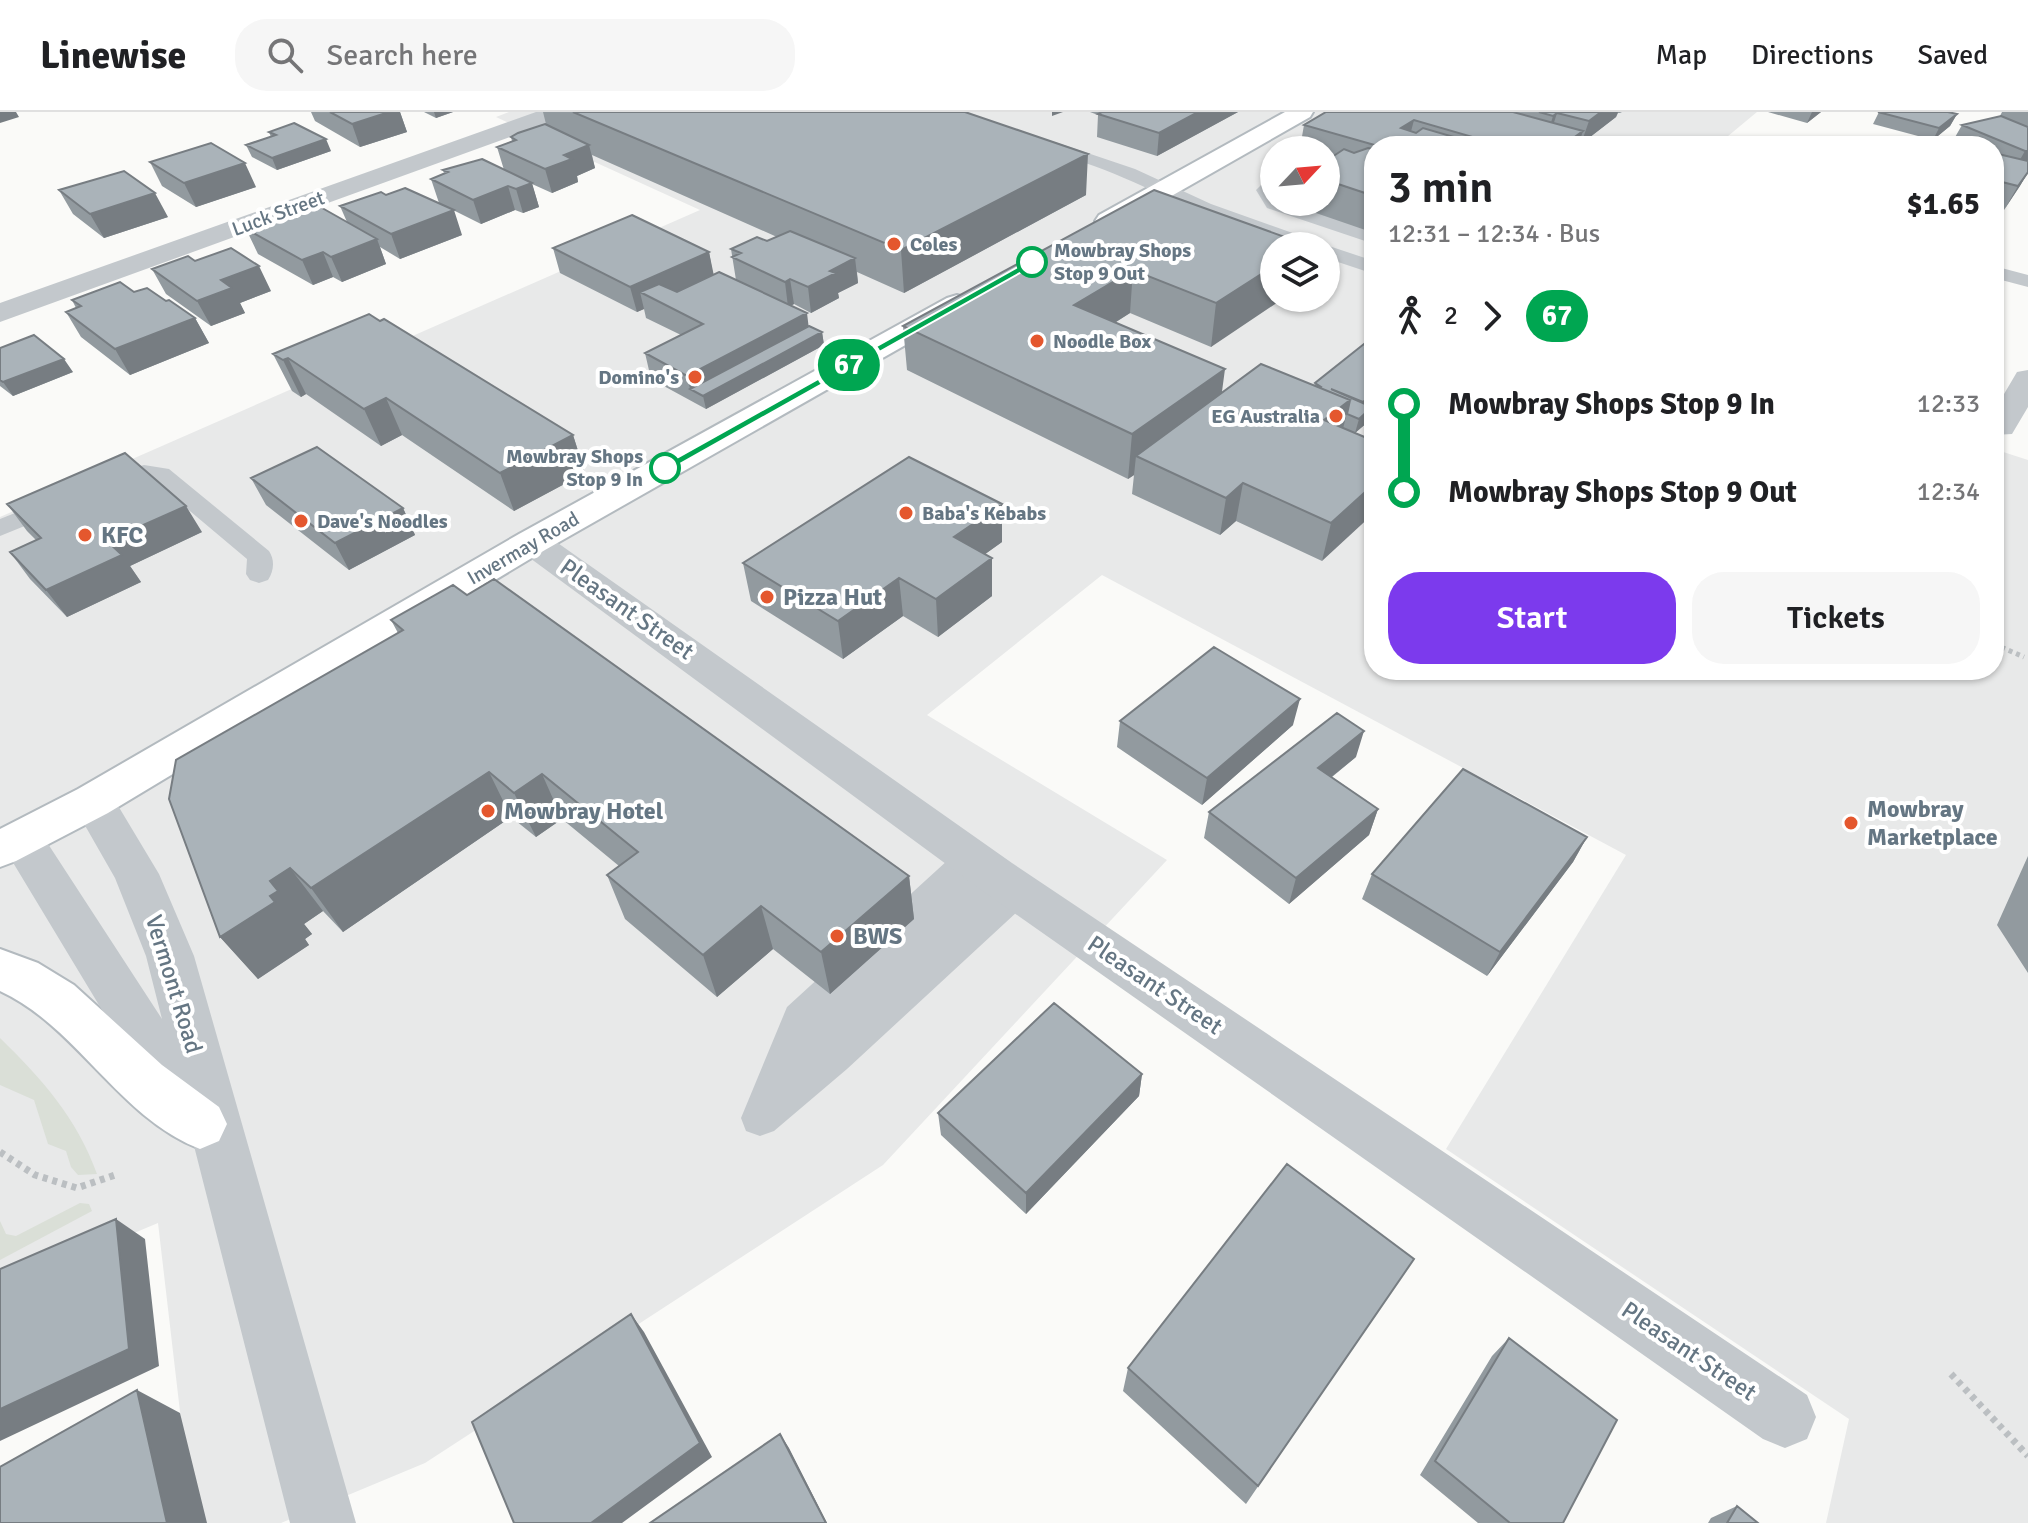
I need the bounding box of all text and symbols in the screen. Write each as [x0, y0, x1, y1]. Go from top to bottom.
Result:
search box [235, 19, 795, 91]
text: Linewise [40, 32, 187, 79]
icon: search [263, 33, 307, 77]
text: Search here [327, 37, 478, 74]
text: Map [1655, 38, 1707, 72]
text: Directions [1751, 38, 1873, 72]
text: Saved [1917, 38, 1988, 72]
north arrow [1260, 136, 1340, 216]
map controls [1260, 136, 1340, 312]
text: 3 min [1388, 161, 1493, 215]
street label: Luck Street [228, 185, 328, 242]
text: $1.65 [1907, 186, 1980, 223]
text: 12:31 – 12:34 · Bus [1388, 218, 1600, 250]
place label: Coles [910, 232, 958, 257]
button: layers [1260, 232, 1340, 312]
marker: Coles [885, 235, 903, 253]
place label: Mowbray Shops Stop 9 Out [1054, 238, 1191, 286]
marker: Mowbray Shops Stop 9 Out [1017, 247, 1047, 277]
icon: walk [1388, 294, 1432, 338]
icon: forward [1470, 294, 1514, 338]
text: 67 [1542, 299, 1572, 333]
text: 2 [1444, 300, 1458, 332]
place label: Noodle Box [1053, 329, 1151, 354]
marker: Noodle Box [1028, 332, 1046, 350]
line badge: 67 [813, 339, 885, 391]
text: 67 [834, 348, 864, 382]
place label: Domino's [598, 365, 679, 390]
marker: Domino's [686, 368, 704, 386]
text: Mowbray Shops Stop 9 In [1448, 386, 1775, 423]
text: 12:33 [1917, 388, 1980, 420]
place label: EG Australia [1211, 404, 1320, 429]
marker: EG Australia [1327, 407, 1345, 425]
place label: Mowbray Shops Stop 9 In [506, 444, 643, 492]
marker: Mowbray Shops Stop 9 In [650, 453, 680, 483]
text: Mowbray Shops Stop 9 Out [1448, 474, 1797, 511]
text: 12:34 [1917, 476, 1980, 508]
place label: Baba's Kebabs [922, 501, 1046, 526]
marker: Baba's Kebabs [897, 504, 915, 522]
street label: Invermay Road [463, 506, 584, 591]
place label: Dave's Noodles [317, 509, 448, 534]
marker: Dave's Noodles [292, 512, 310, 530]
place label: KFC [101, 520, 144, 550]
marker: KFC [76, 526, 94, 544]
street label: Pleasant Street [554, 552, 700, 666]
button: Start [1388, 572, 1676, 664]
button: Tickets [1692, 572, 1980, 664]
place label: Pizza Hut [783, 582, 882, 612]
marker: Pizza Hut [758, 588, 776, 606]
place label: Mowbray Marketplace [1867, 794, 1998, 852]
place label: Mowbray Hotel [504, 796, 664, 826]
marker: Mowbray Hotel [479, 802, 497, 820]
marker: Mowbray Marketplace [1842, 814, 1860, 832]
street label: Vermont Road [139, 911, 209, 1057]
place label: BWS [853, 921, 902, 951]
marker: BWS [828, 927, 846, 945]
street label: Pleasant Street [1082, 929, 1228, 1041]
street label: Pleasant Street [1616, 1295, 1762, 1407]

